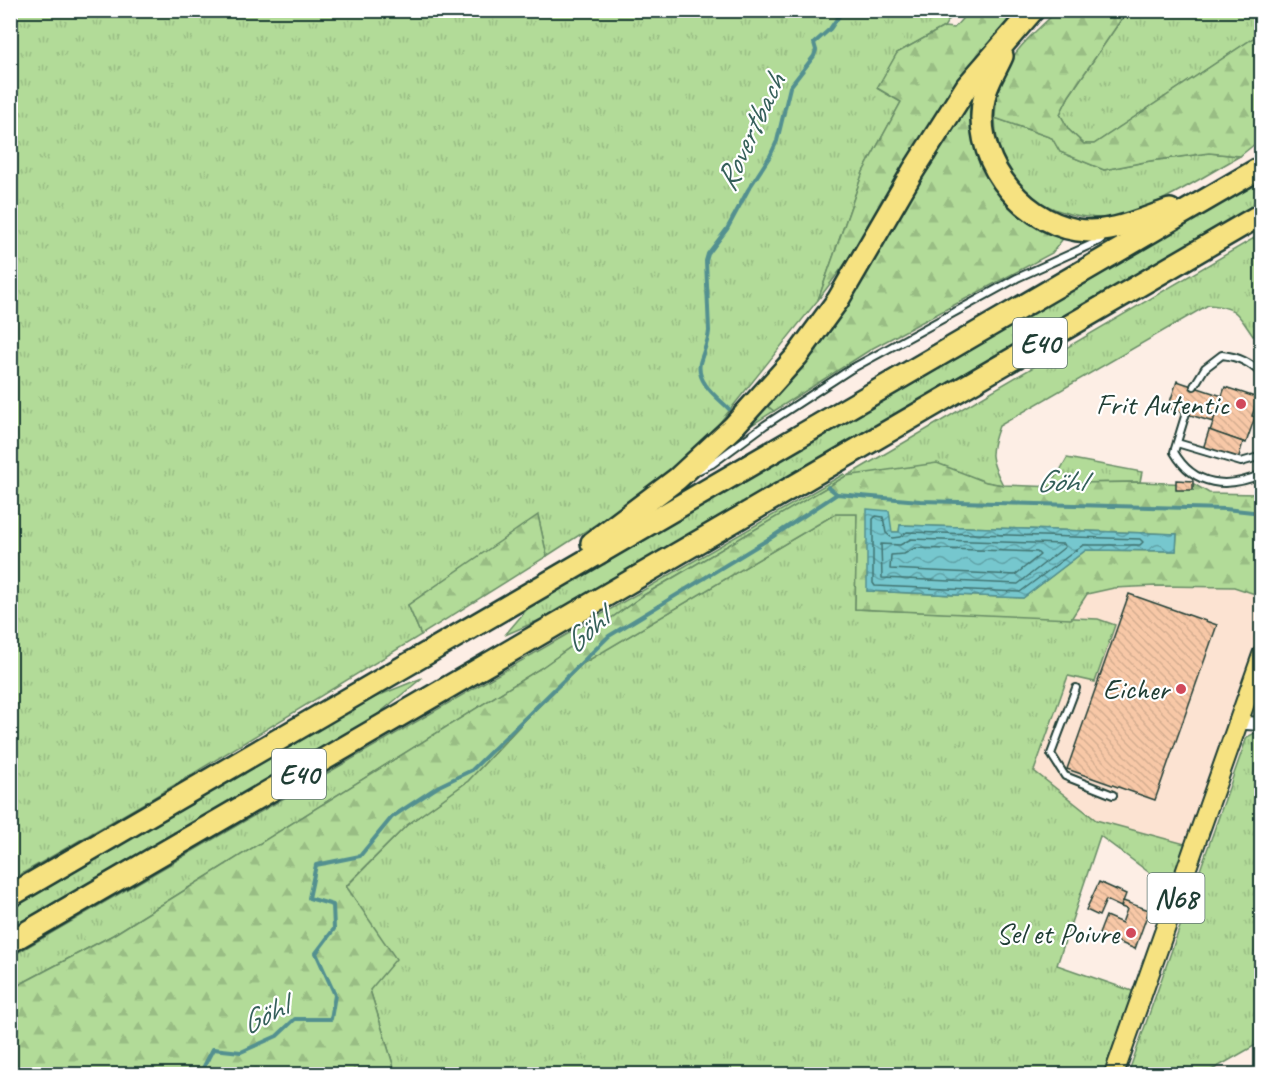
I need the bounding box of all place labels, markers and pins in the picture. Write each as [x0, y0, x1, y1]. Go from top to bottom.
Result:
place label: Frit Autentic [1096, 385, 1230, 423]
marker: Frit Autentic [1234, 397, 1248, 411]
place label: Eicher [1103, 670, 1171, 708]
marker: Eicher [1174, 682, 1188, 696]
place label: Sel et Poivre [996, 914, 1121, 952]
marker: Sel et Poivre [1124, 926, 1138, 940]

